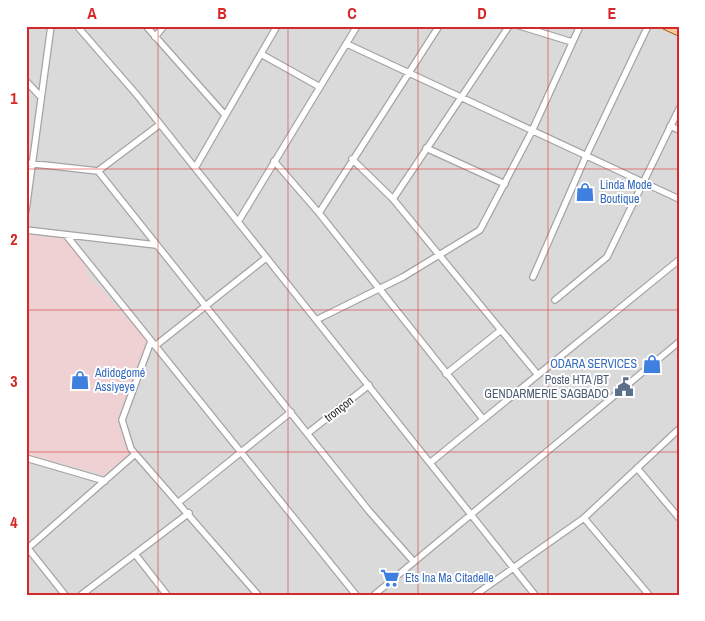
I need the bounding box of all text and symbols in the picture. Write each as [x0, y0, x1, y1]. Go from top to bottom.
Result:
text: A [87, 2, 97, 24]
text: B [217, 2, 227, 24]
text: C [347, 2, 357, 24]
text: D [477, 2, 487, 24]
text: E [608, 2, 617, 24]
text: 1 [10, 87, 18, 109]
place label: Linda Mode Boutique [600, 177, 652, 207]
shop icon: Linda Mode Boutique [574, 181, 596, 203]
text: 2 [10, 228, 18, 250]
shop icon: ODARA SERVICES [641, 353, 663, 375]
place label: ODARA SERVICES [550, 356, 637, 372]
place label: Adidogomé Assiyeye [94, 365, 145, 395]
shop icon: Adidogomé Assiyeye [69, 369, 91, 391]
text: 3 [10, 370, 18, 392]
place label: Poste HTA /BT GENDARMERIE SAGBADO [484, 372, 609, 402]
public building icon: Poste HTA /BT GENDARMERIE SAGBADO [613, 376, 635, 398]
street label: tronçon [321, 393, 357, 425]
text: 4 [10, 511, 18, 533]
supermarket icon: Ets Ina Ma Citadelle [379, 567, 401, 589]
place label: Ets Ina Ma Citadelle [405, 570, 494, 586]

